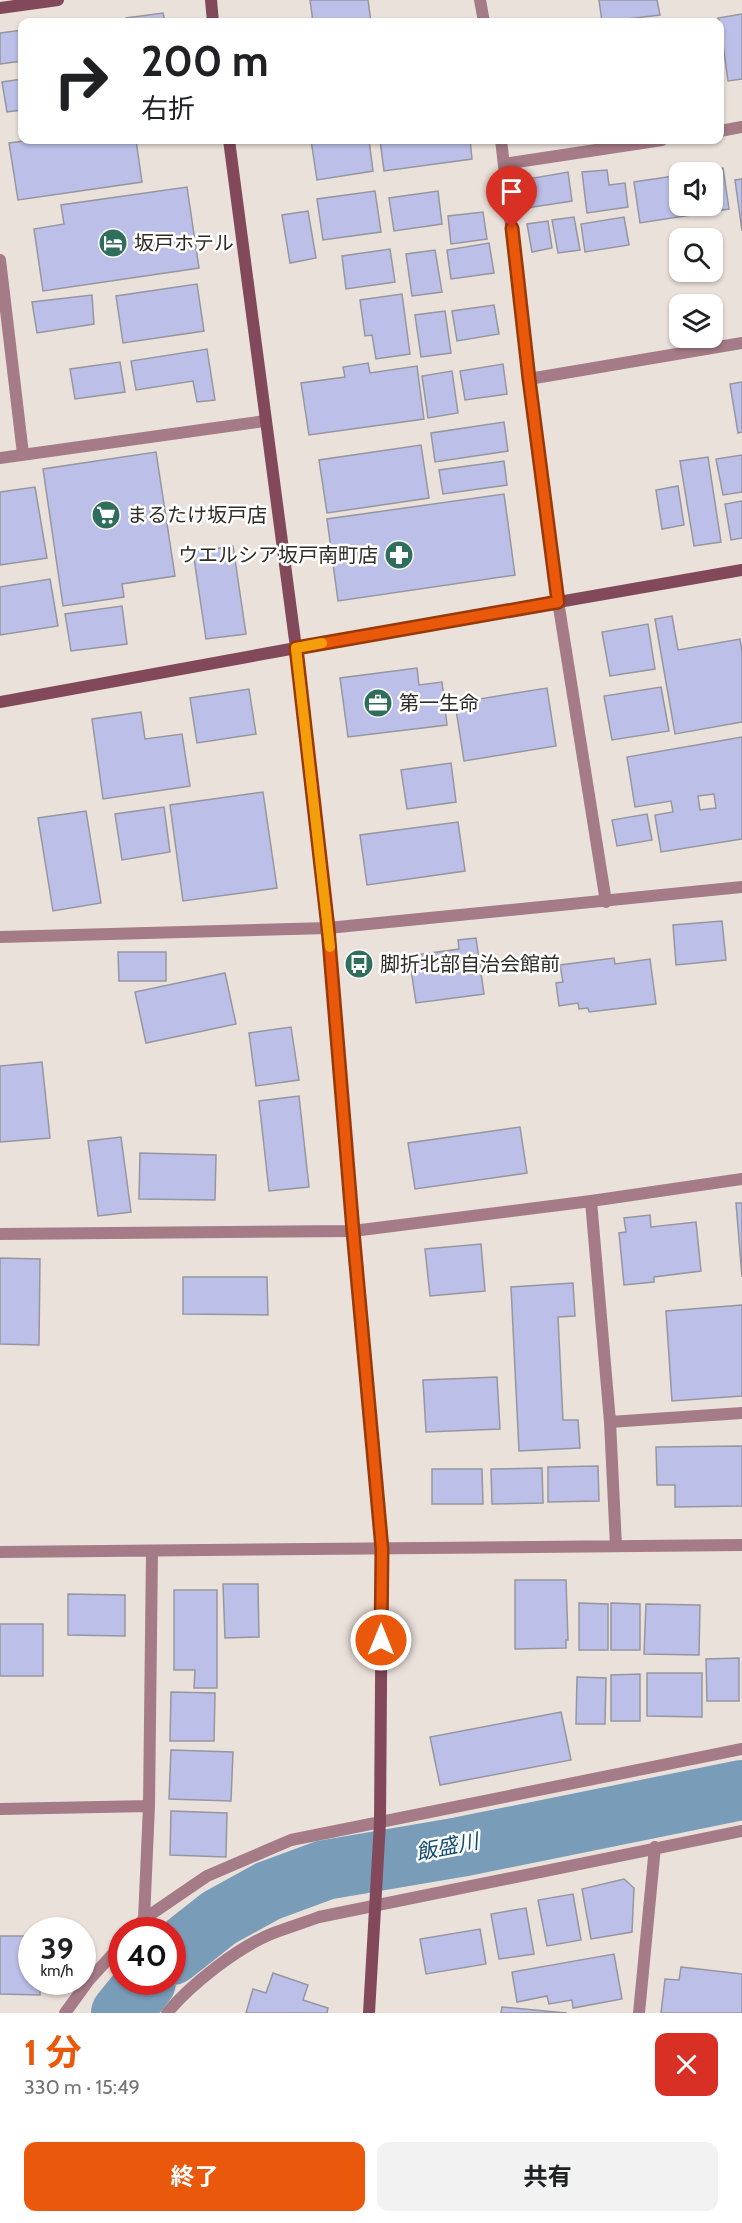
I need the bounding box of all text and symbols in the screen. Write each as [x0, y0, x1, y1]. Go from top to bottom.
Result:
text: 200 m [141, 35, 268, 87]
icon: right [42, 42, 120, 120]
text: 右折 [141, 92, 195, 125]
map controls [669, 162, 723, 348]
button: sound [669, 162, 723, 216]
pin [486, 166, 537, 228]
icon: arrive [495, 175, 528, 208]
hotel icon: 坂戸ホテル [97, 227, 129, 259]
button: search [669, 228, 723, 282]
place label: 坂戸ホテル [134, 231, 234, 255]
button: layers [669, 294, 723, 348]
supermarket icon: まるたけ坂戸店 [90, 499, 122, 531]
place label: まるたけ坂戸店 [127, 503, 267, 527]
pharmacy icon: ウエルシア坂戸南町店 [383, 539, 415, 571]
place label: ウエルシア坂戸南町店 [178, 543, 378, 567]
office icon: 第一生命 [362, 687, 394, 719]
place label: 第一生命 [399, 691, 479, 715]
bus stop icon: 脚折北部自治会館前 [343, 948, 375, 980]
place label: 脚折北部自治会館前 [380, 952, 560, 976]
position arrow [349, 1608, 413, 1672]
water label: 飯盛川 [414, 1828, 482, 1865]
speed limit sign: 40 [108, 1917, 186, 1995]
text: 39 [40, 1930, 74, 1967]
text: km/h [41, 1962, 73, 1980]
text: 1 分 [24, 2030, 81, 2074]
button: close [655, 2033, 718, 2096]
text: 330 m · 15:49 [24, 2075, 140, 2099]
button: 終了 [24, 2142, 365, 2211]
button: 共有 [377, 2142, 718, 2211]

